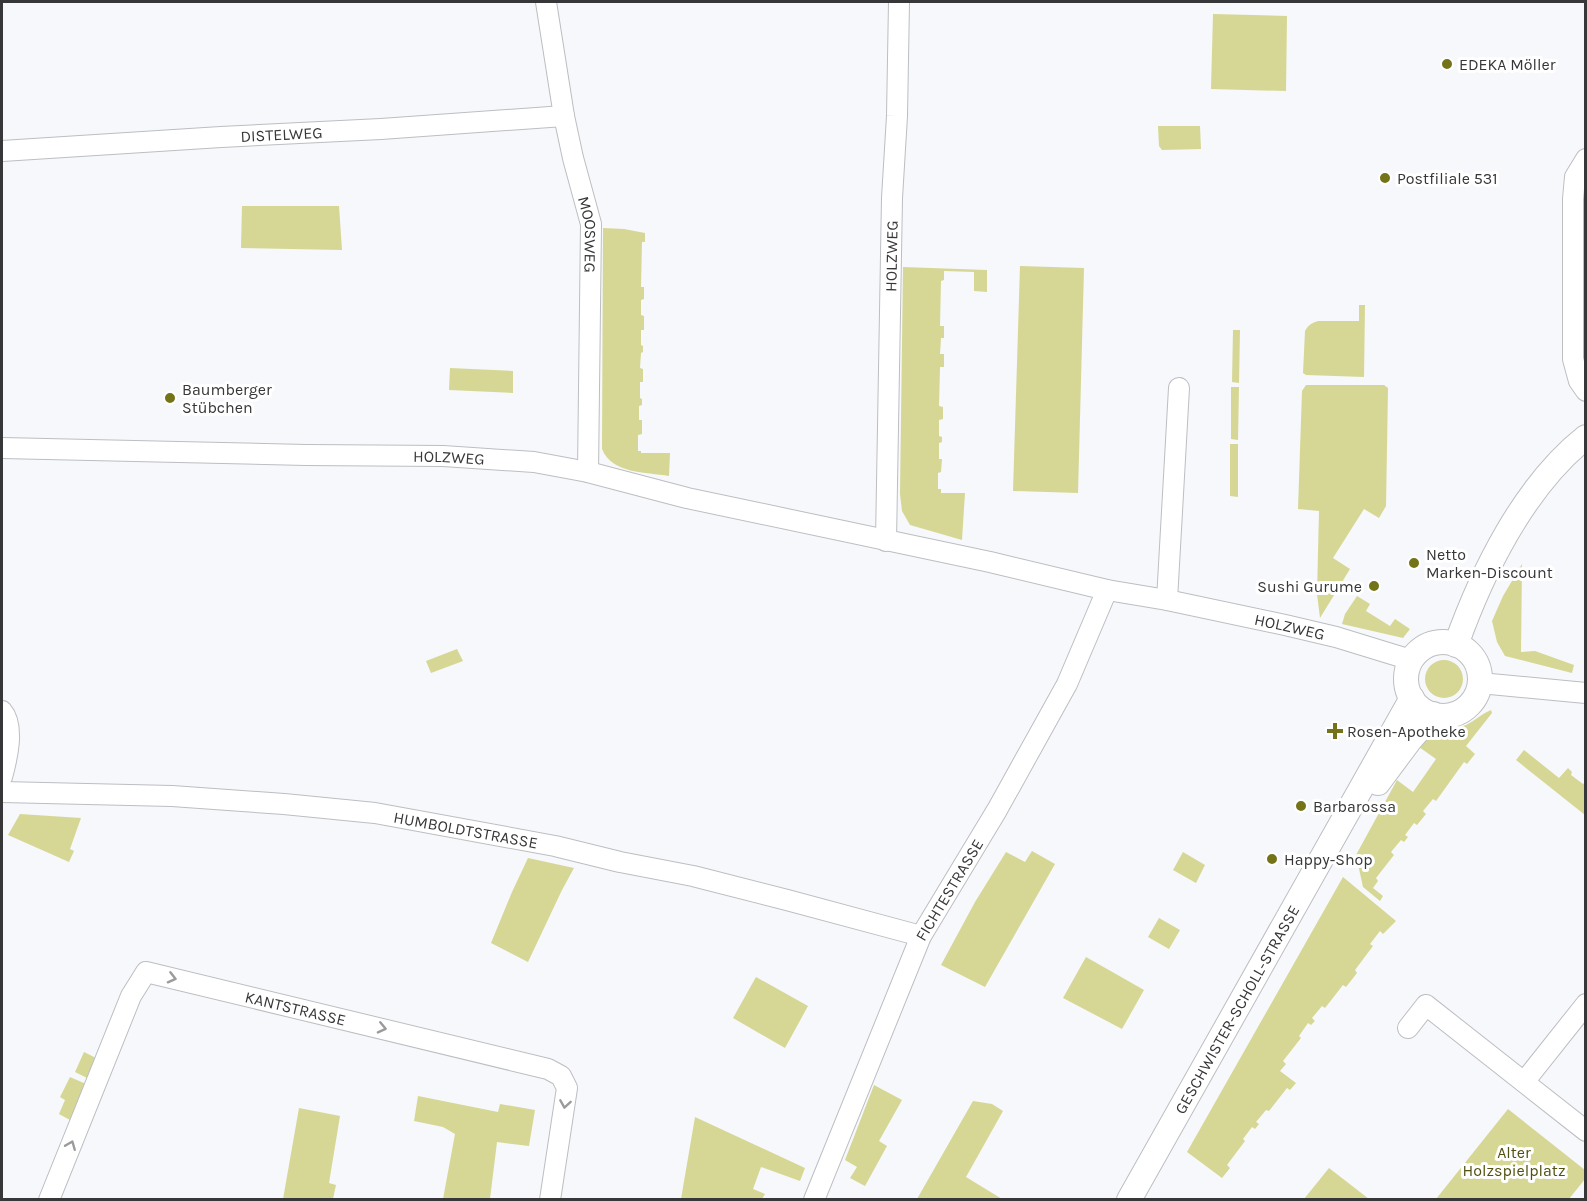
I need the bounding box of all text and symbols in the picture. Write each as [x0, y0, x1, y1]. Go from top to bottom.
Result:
place label: EDEKA Möller [1459, 55, 1556, 74]
marker: EDEKA Möller [1440, 57, 1454, 71]
street label: DISTELWEG [240, 122, 323, 146]
place label: Postfiliale 531 [1397, 169, 1498, 188]
marker: Postfiliale 531 [1378, 171, 1392, 185]
street label: MOOSWEG [574, 194, 601, 273]
street label: HOLZWEG [881, 220, 901, 292]
place label: Baumberger Stübchen [182, 380, 272, 417]
marker: Baumberger Stübchen [163, 391, 177, 405]
street label: HOLZWEG [413, 446, 485, 468]
place label: Netto Marken-Discount [1426, 545, 1553, 582]
marker: Netto Marken-Discount [1407, 556, 1421, 570]
place label: Sushi Gurume [1257, 577, 1362, 596]
marker: Sushi Gurume [1367, 579, 1381, 593]
street label: HOLZWEG [1253, 609, 1327, 644]
place label: Rosen-Apotheke [1347, 722, 1466, 741]
marker: Rosen-Apotheke [1328, 724, 1342, 738]
place label: Barbarossa [1313, 797, 1396, 816]
marker: Barbarossa [1294, 799, 1308, 813]
street label: HUMBOLDTSTRASSE [392, 807, 539, 852]
street label: FICHTESTRASSE [911, 835, 987, 944]
place label: Happy-Shop [1284, 850, 1373, 869]
marker: Happy-Shop [1265, 852, 1279, 866]
street label: GESCHWISTER-SCHOLL-STRASSE [1170, 902, 1303, 1117]
one-way arrow [166, 971, 176, 984]
street label: KANTSTRASSE [243, 987, 348, 1029]
one-way arrow [377, 1021, 387, 1034]
one-way arrow [559, 1099, 571, 1109]
one-way arrow [64, 1141, 76, 1152]
park label: Alter Holzspielplatz [1463, 1143, 1565, 1180]

